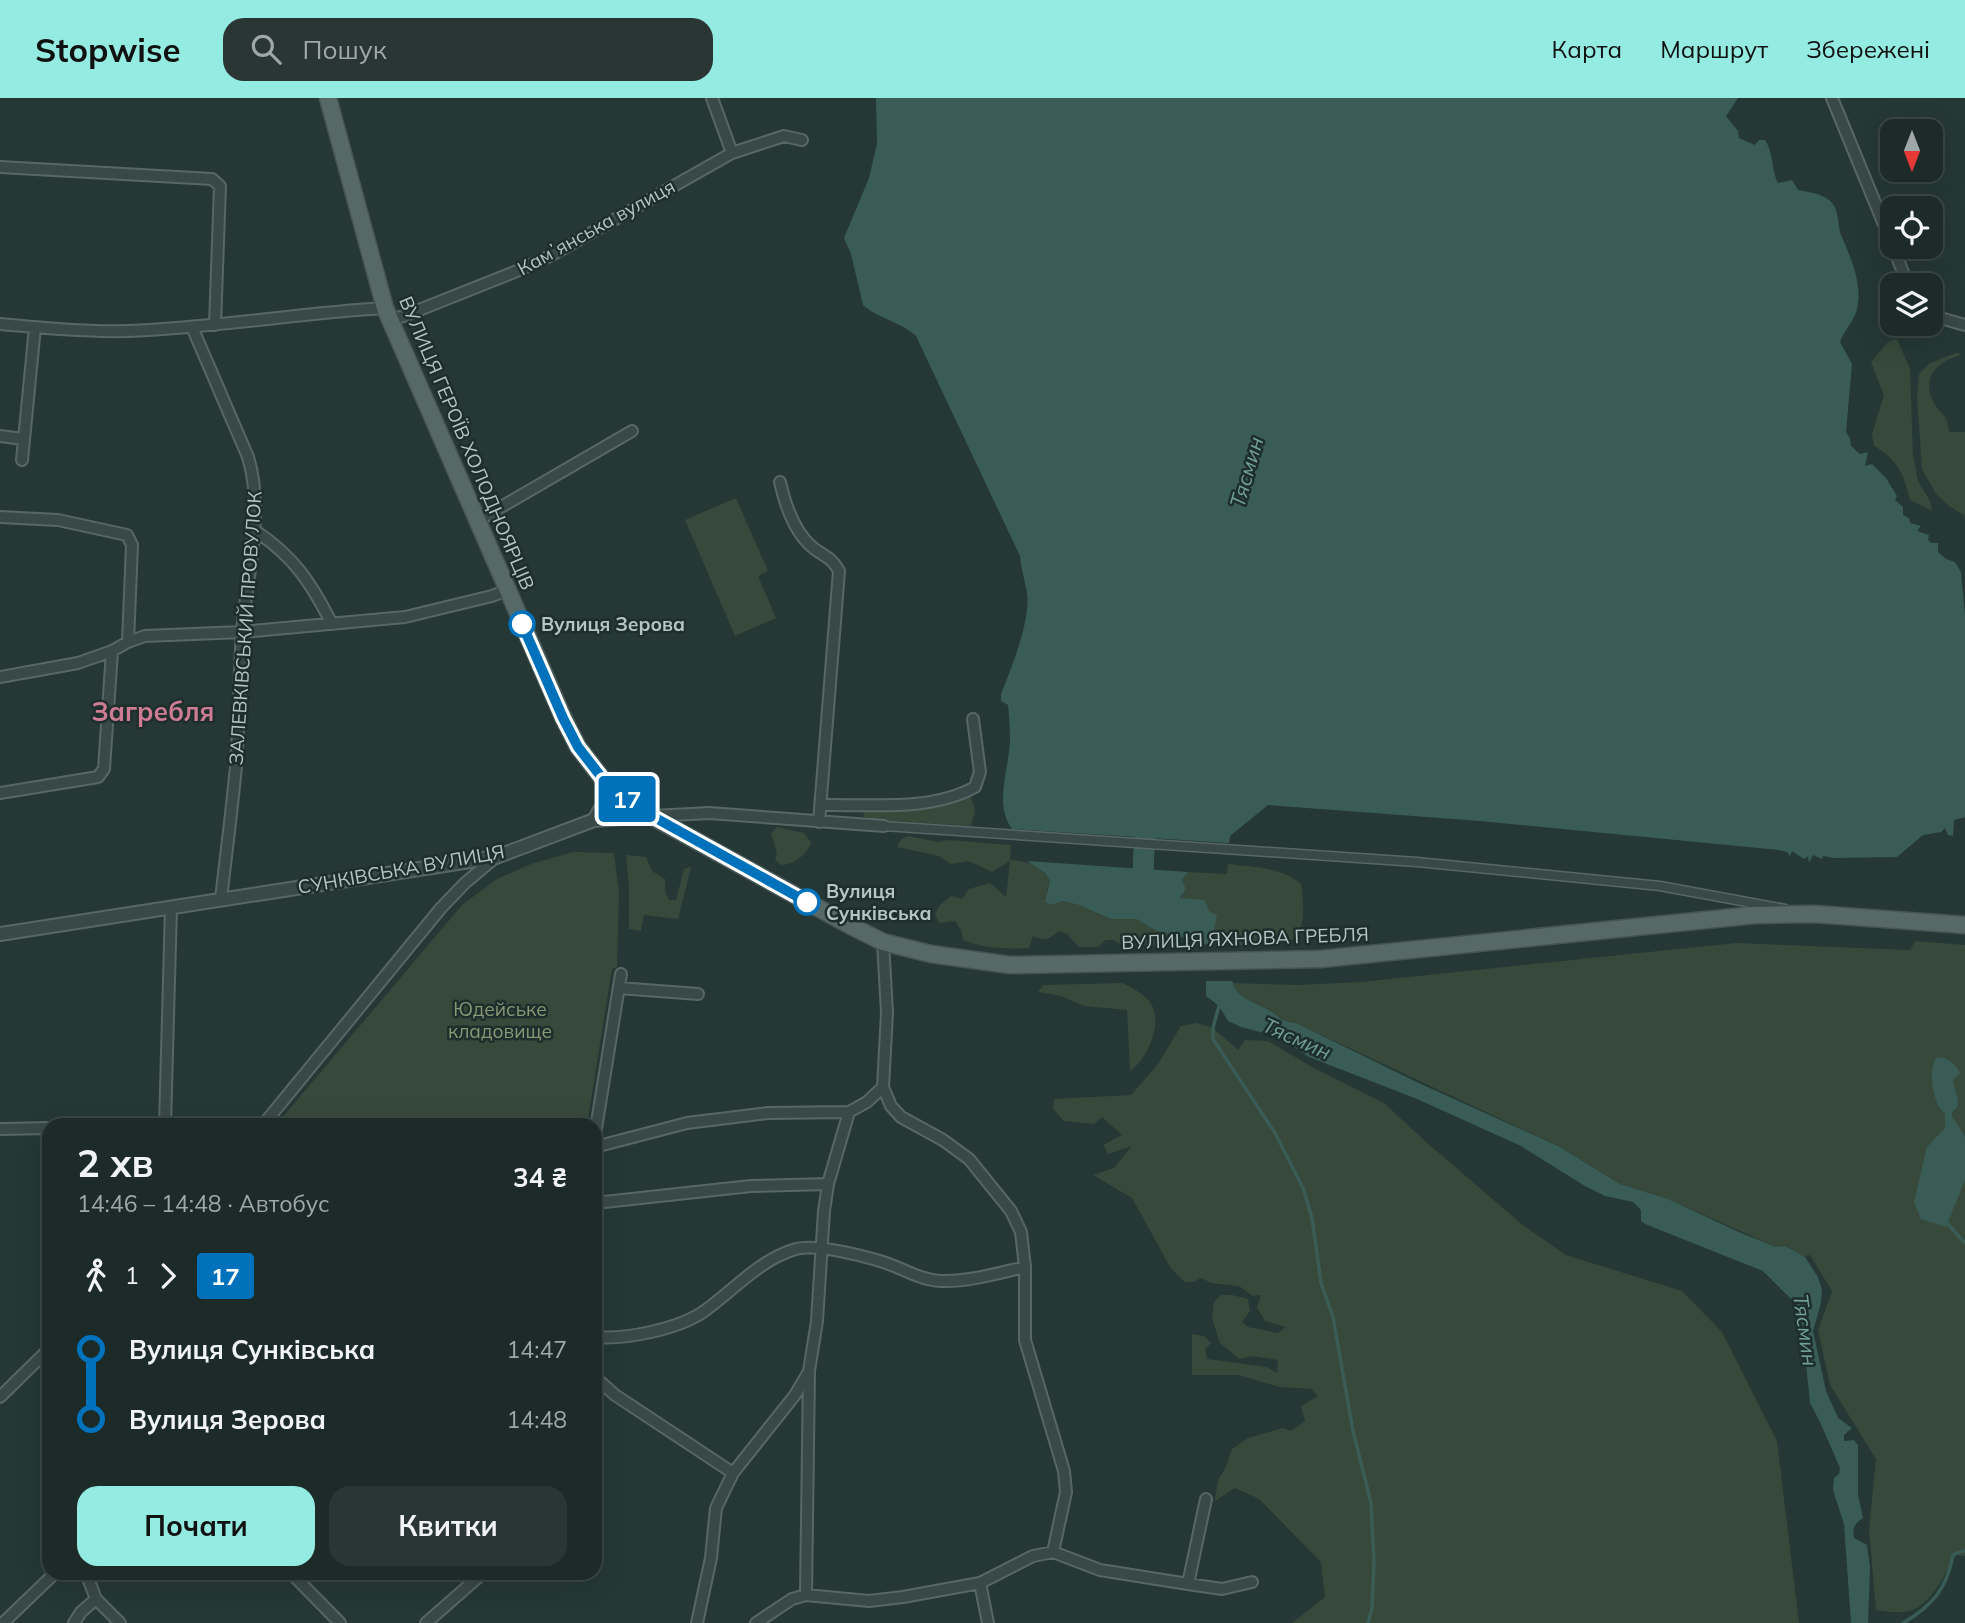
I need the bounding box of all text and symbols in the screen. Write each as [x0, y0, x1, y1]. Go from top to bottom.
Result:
search box [223, 18, 713, 81]
text: Stopwise [35, 29, 181, 70]
icon: search [247, 30, 285, 68]
text: Пошук [303, 33, 387, 66]
text: Карта [1552, 34, 1622, 64]
text: Маршрут [1660, 34, 1768, 64]
text: Збережені [1806, 34, 1930, 64]
north arrow [1880, 119, 1942, 182]
map controls [1880, 119, 1943, 336]
street label: Камʼянська вулиця [513, 174, 679, 280]
button: locate [1880, 196, 1943, 259]
button: layers [1880, 273, 1943, 336]
street label: ВУЛИЦЯ ГЕРОЇВ ХОЛОДНОЯРЦІВ [394, 293, 540, 593]
water label: Тясмин [1224, 434, 1268, 510]
street label: ЗАЛЕВКІВСЬКИЙ ПРОВУЛОК [223, 490, 267, 766]
marker: Вулиця Зерова [509, 611, 535, 637]
place label: Вулиця Зерова [541, 612, 685, 636]
district label: Загребля [92, 695, 214, 728]
line badge: 17 [596, 776, 658, 822]
text: 17 [613, 784, 641, 814]
street label: СУНКІВСЬКА ВУЛИЦЯ [296, 839, 506, 899]
place label: Вулиця Сунківська [826, 879, 932, 925]
marker: Вулиця Сунківська [794, 889, 820, 915]
street label: ВУЛИЦЯ ЯХНОВА ГРЕБЛЯ [1121, 922, 1369, 954]
park label: Юдейське кладовище [448, 997, 552, 1043]
water label: Тясмин [1259, 1011, 1335, 1065]
text: 2 хв [77, 1139, 154, 1187]
text: 34 ₴ [513, 1161, 567, 1194]
text: 14:46 – 14:48 · Автобус [77, 1189, 330, 1218]
icon: walk [77, 1257, 115, 1295]
icon: forward [149, 1257, 187, 1295]
text: 1 [125, 1261, 139, 1290]
text: 17 [211, 1261, 240, 1291]
water label: Тясмин [1788, 1292, 1824, 1368]
text: Вулиця Сунківська [129, 1333, 375, 1366]
text: 14:47 [507, 1335, 567, 1364]
text: Вулиця Зерова [129, 1403, 326, 1436]
text: 14:48 [507, 1405, 567, 1434]
button: Почати [77, 1486, 315, 1566]
button: Квитки [329, 1486, 567, 1566]

